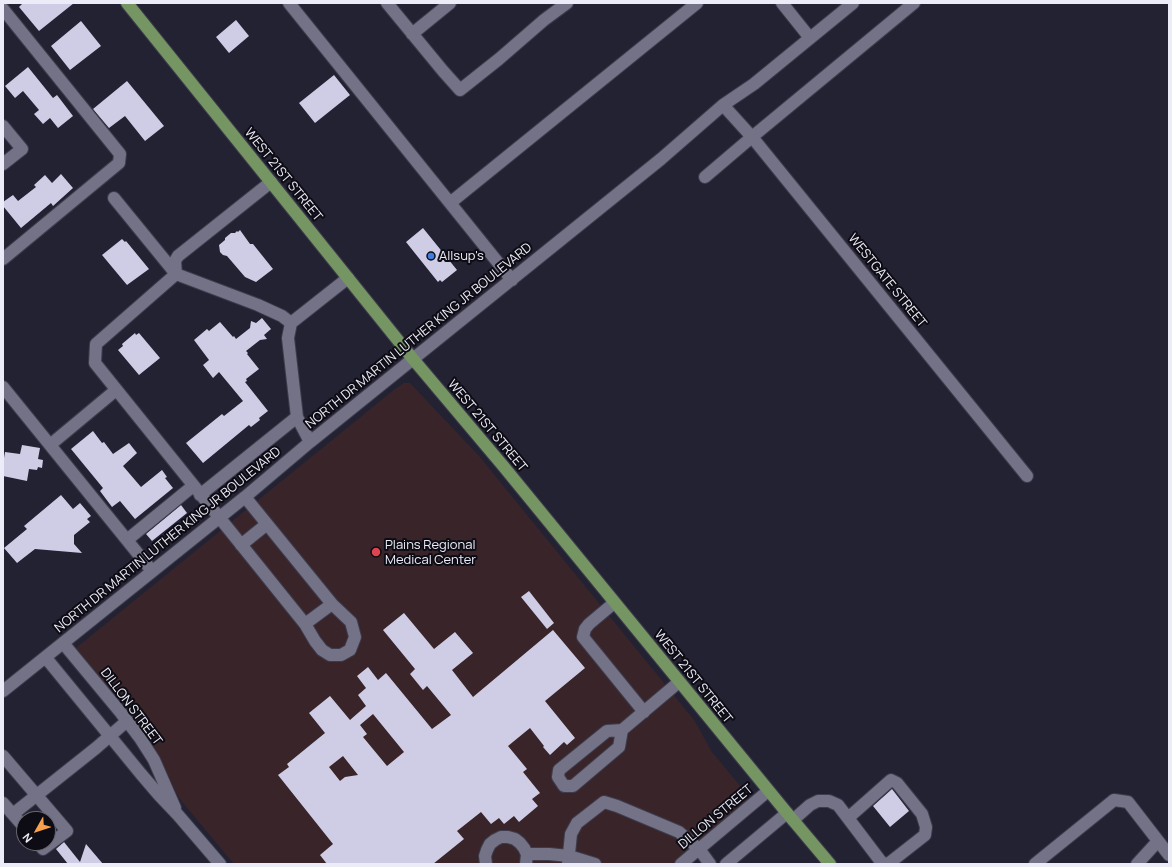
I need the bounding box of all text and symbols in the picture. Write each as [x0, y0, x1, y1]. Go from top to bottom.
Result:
street label: WEST 21ST STREET [241, 125, 325, 225]
street label: WESTGATE STREET [845, 231, 929, 331]
street label: NORTH DR MARTIN LUTHER KING JR BOULEVARD [303, 240, 535, 432]
place label: Allsup's [439, 248, 484, 264]
marker: Allsup's [426, 251, 436, 261]
street label: WEST 21ST STREET [444, 377, 530, 475]
street label: NORTH DR MARTIN LUTHER KING JR BOULEVARD [52, 444, 284, 636]
place label: Plains Regional Medical Center [385, 537, 476, 568]
marker: Plains Regional Medical Center [370, 546, 382, 558]
street label: WEST 21ST STREET [651, 627, 735, 727]
street label: DILLON STREET [97, 665, 165, 749]
street label: DILLON STREET [676, 781, 756, 853]
north arrow [16, 811, 56, 851]
text: N [19, 830, 35, 846]

